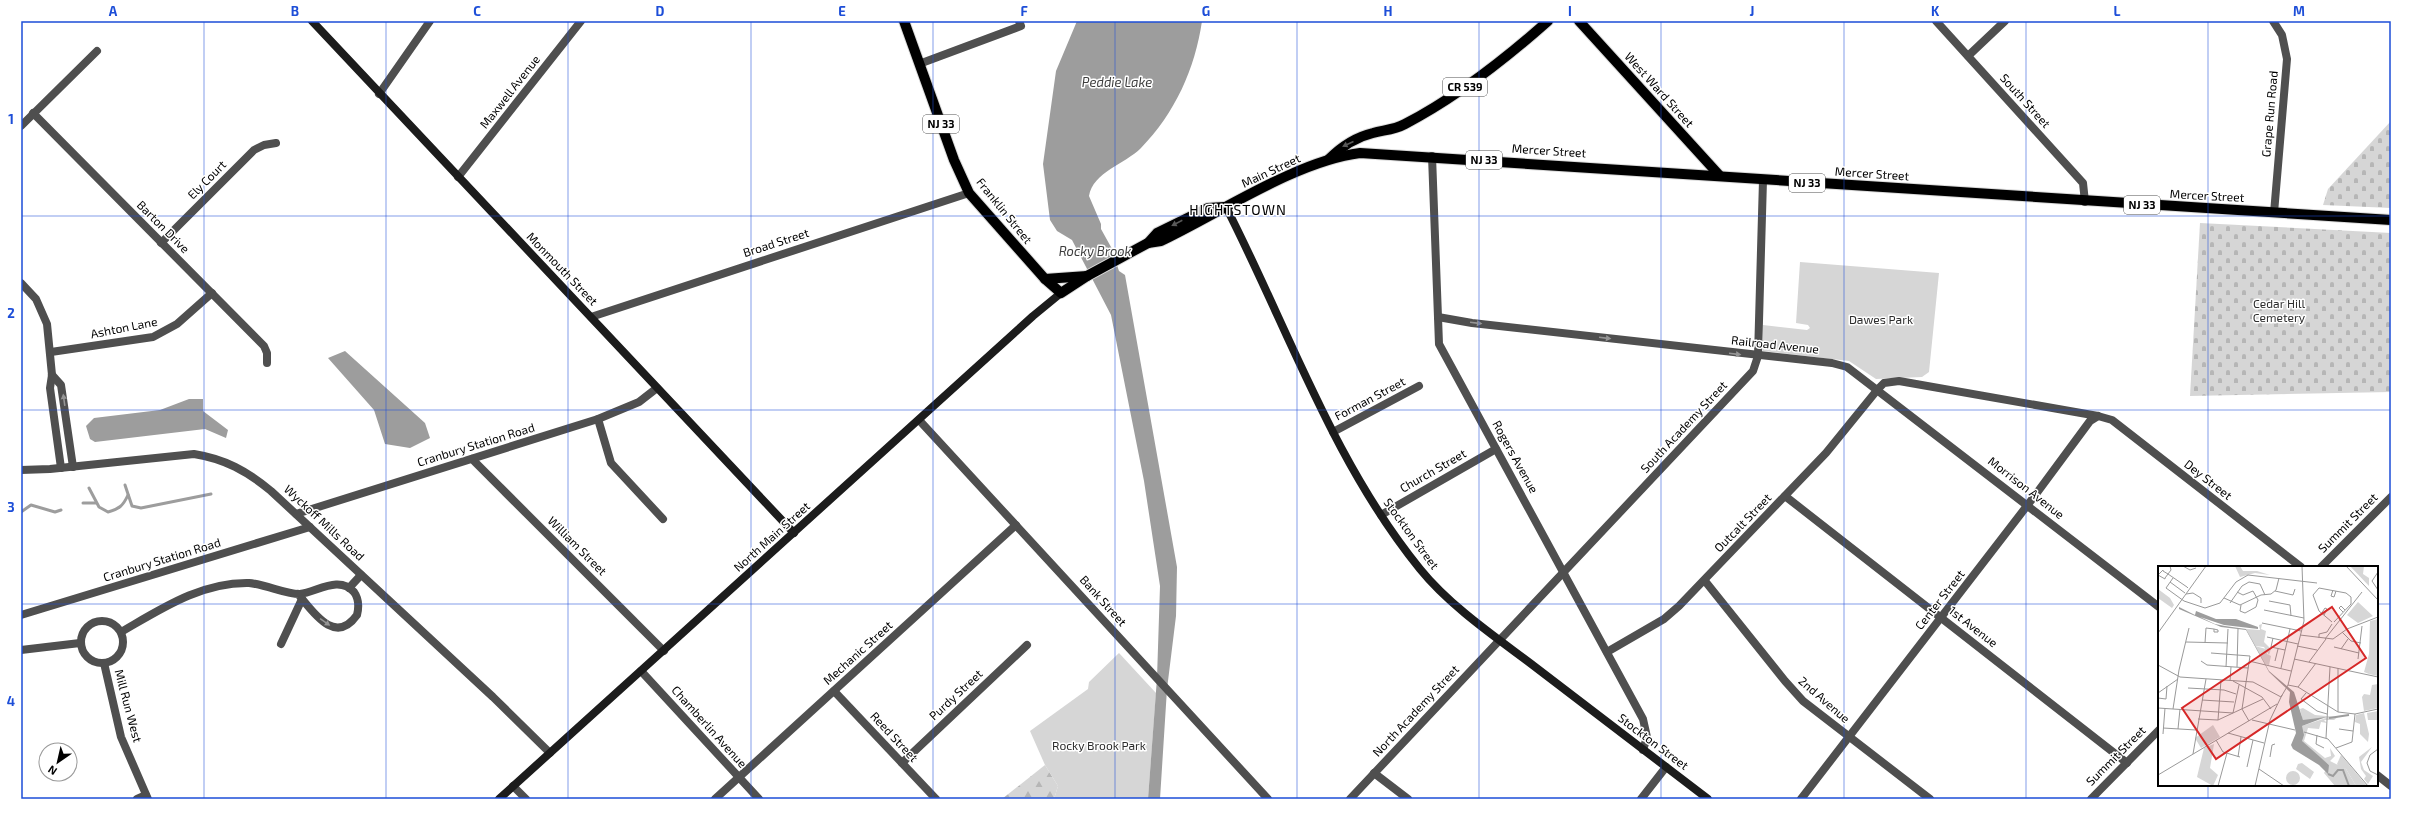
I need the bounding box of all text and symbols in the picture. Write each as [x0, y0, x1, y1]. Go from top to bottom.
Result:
text: A [109, 3, 118, 19]
text: B [291, 3, 299, 19]
text: C [473, 3, 481, 19]
text: D [656, 3, 665, 19]
text: E [838, 3, 846, 19]
text: F [1020, 3, 1028, 19]
text: G [1202, 3, 1210, 19]
text: H [1384, 3, 1393, 19]
text: I [1568, 3, 1572, 19]
text: J [1750, 3, 1754, 19]
text: K [1931, 3, 1940, 19]
text: L [2114, 3, 2121, 19]
text: M [2293, 3, 2305, 19]
street label: West Ward Street [1622, 49, 1697, 130]
street label: Maxwell Avenue [476, 52, 542, 131]
street label: South Street [1998, 70, 2054, 131]
street label: Grape Run Road [2258, 70, 2280, 158]
water label: Peddie Lake [1082, 74, 1152, 90]
road number: CR 539 [1443, 78, 1487, 96]
text: 1 [8, 111, 14, 127]
road number: NJ 33 [923, 115, 959, 133]
street label: Mercer Street [1511, 140, 1587, 160]
one-way arrow [1342, 141, 1354, 147]
street label: Main Street [1239, 150, 1303, 190]
road number: NJ 33 [1466, 151, 1502, 169]
street label: Ely Court [184, 157, 229, 201]
street label: Mercer Street [1834, 163, 1910, 183]
road number: NJ 33 [1789, 174, 1825, 192]
street label: Franklin Street [974, 175, 1036, 246]
street label: Mercer Street [2170, 186, 2245, 204]
road number: NJ 33 [2124, 196, 2160, 214]
street label: Barton Drive [135, 197, 193, 255]
district label: HIGHTSTOWN [1189, 201, 1287, 218]
one-way arrow [1171, 220, 1183, 226]
street label: Broad Street [741, 225, 811, 259]
street label: Monmouth Street [524, 229, 601, 308]
water label: Rocky Brook [1059, 243, 1132, 259]
park label: Cedar Hill Cemetery [2253, 296, 2306, 324]
text: 2 [7, 305, 15, 321]
park label: Dawes Park [1849, 312, 1913, 326]
street label: Ashton Lane [89, 314, 158, 340]
one-way arrow [1470, 320, 1482, 327]
street label: Railroad Avenue [1731, 332, 1820, 356]
one-way arrow [1599, 335, 1612, 342]
one-way arrow [1729, 350, 1741, 357]
street label: Forman Street [1332, 373, 1408, 423]
street label: South Academy Street [1637, 377, 1730, 475]
one-way arrow [61, 394, 67, 407]
street label: Rogers Avenue [1490, 418, 1542, 495]
street label: Cranbury Station Road [415, 420, 536, 469]
street label: Church Street [1397, 445, 1468, 495]
street label: Morrison Avenue [1986, 453, 2067, 521]
street label: Dey Street [2182, 456, 2236, 502]
street label: Wyckoff Mills Road [282, 482, 368, 563]
street label: Summit Street [2315, 489, 2380, 555]
street label: Outcalt Street [1711, 490, 1774, 554]
street label: Stockton Street [1381, 495, 1443, 572]
street label: North Main Street [730, 498, 813, 574]
text: 3 [7, 499, 15, 515]
street label: William Street [545, 513, 610, 578]
street label: Cranbury Station Road [101, 535, 222, 584]
street label: Center Street [1912, 566, 1967, 632]
inset map [2158, 566, 2378, 786]
street label: Bank Street [1077, 572, 1130, 629]
street label: 1st Avenue [1946, 603, 2001, 650]
street label: Mechanic Street [820, 617, 895, 687]
one-way arrow [319, 619, 330, 626]
street label: North Academy Street [1369, 661, 1462, 759]
street label: Purdy Street [926, 666, 985, 722]
street label: Mill Run West [112, 668, 146, 744]
street label: 2nd Avenue [1796, 673, 1853, 725]
street label: Chamberlin Avenue [669, 683, 750, 770]
text: 4 [7, 693, 15, 709]
street label: Reed Street [868, 708, 922, 764]
street label: Stockton Street [1616, 710, 1692, 772]
street label: Summit Street [2083, 722, 2148, 788]
park label: Rocky Brook Park [1052, 738, 1146, 752]
north arrow [38, 742, 78, 782]
text: N [45, 763, 59, 778]

